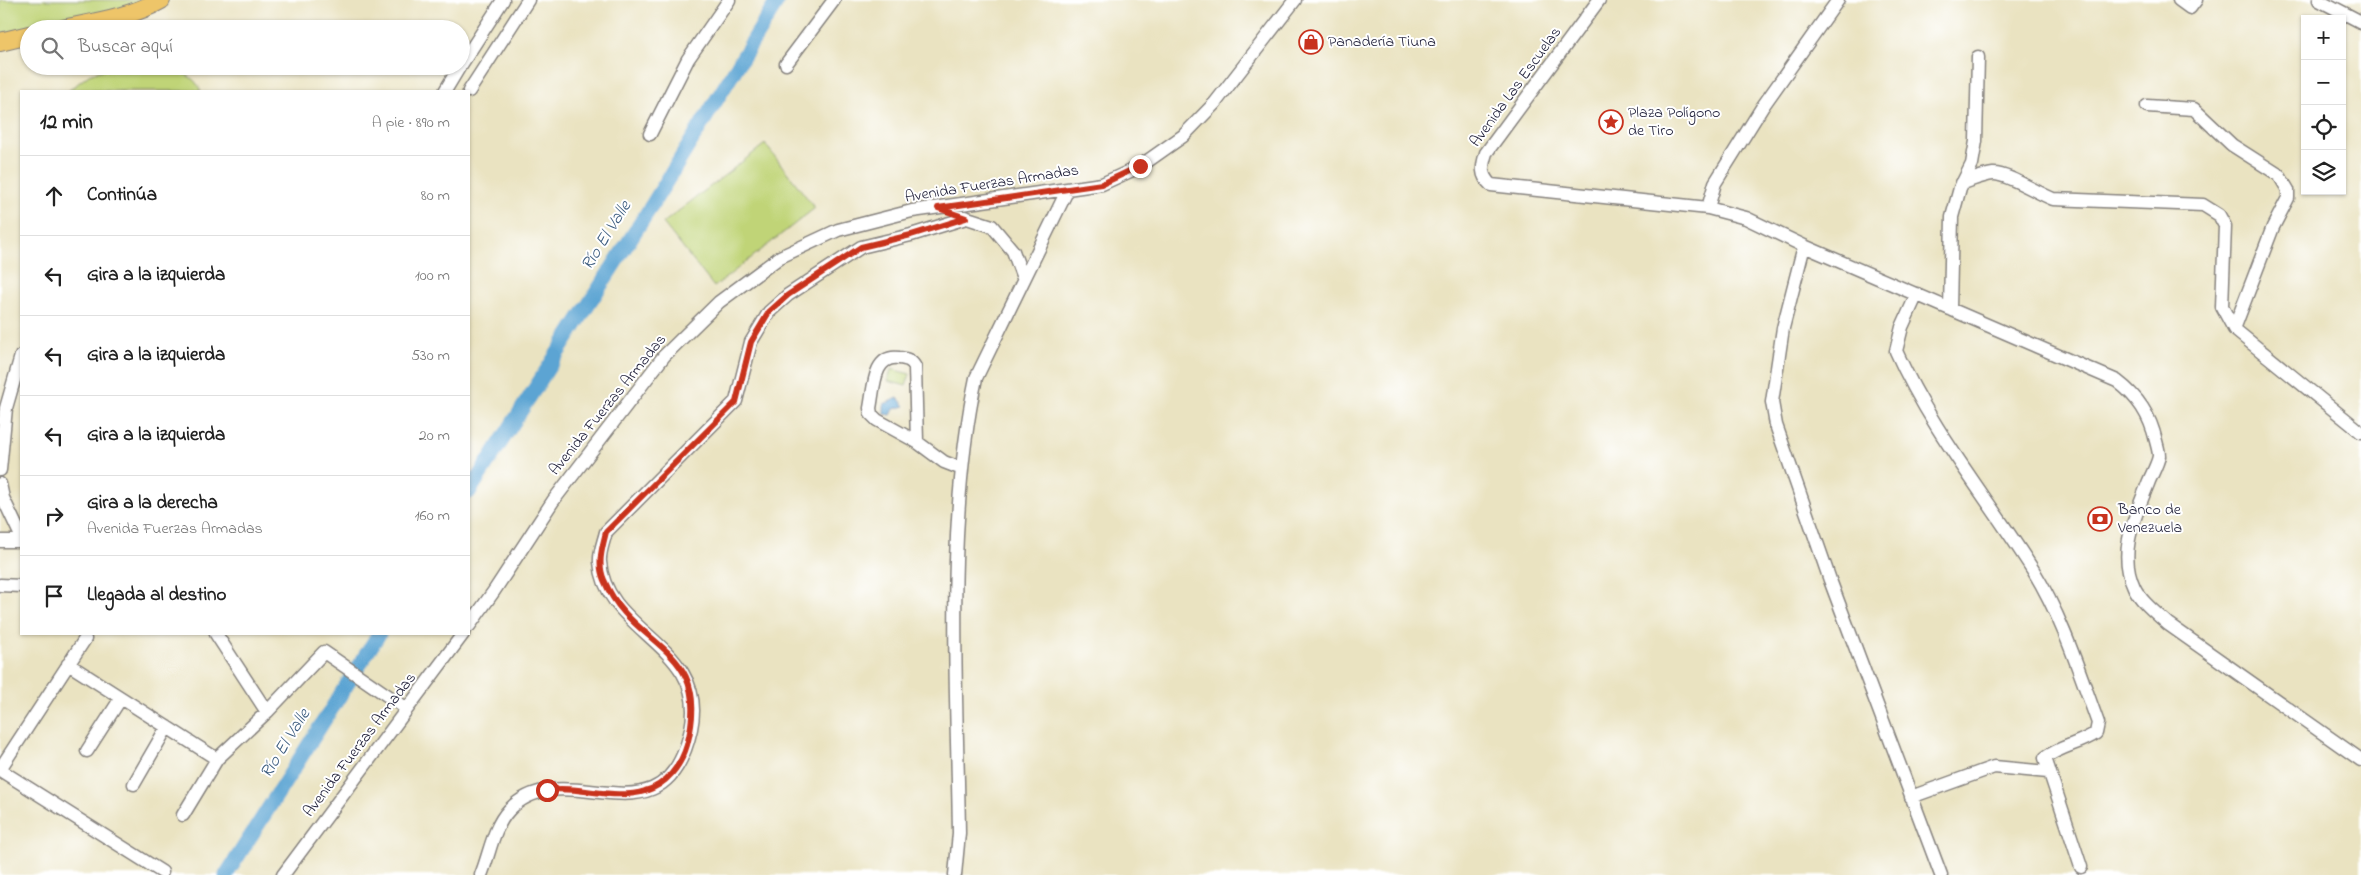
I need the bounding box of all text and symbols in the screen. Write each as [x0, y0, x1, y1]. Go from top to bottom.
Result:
map controls [2301, 15, 2346, 195]
button: + [2301, 15, 2346, 60]
search box [20, 20, 470, 75]
street label: Avenida Las Escuelas [1464, 22, 1568, 152]
shop icon: Panadería Tiuna [1298, 29, 1324, 55]
place label: Panadería Tiuna [1328, 30, 1436, 54]
icon: search [38, 34, 66, 62]
text: Buscar aquí [78, 34, 173, 61]
button: − [2301, 60, 2346, 105]
place label: Plaza Polígono de Tiro [1628, 101, 1720, 143]
button: locate [2301, 105, 2346, 150]
text: 12 min [40, 108, 93, 138]
place icon: Plaza Polígono de Tiro [1598, 109, 1624, 135]
text: A pie · 890 m [372, 111, 450, 135]
button: layers [2301, 150, 2346, 195]
route end [1129, 155, 1152, 178]
street label: Avenida Fuerzas Armadas [903, 158, 1081, 210]
icon: ahead [40, 182, 68, 210]
text: Continúa [87, 182, 157, 209]
text: 80 m [421, 184, 450, 208]
water label: Río El Valle [575, 195, 639, 276]
icon: left [40, 262, 68, 290]
text: Gira a la izquierda [87, 262, 225, 289]
text: 100 m [415, 264, 450, 288]
street label: Avenida Fuerzas Armadas [543, 329, 673, 481]
icon: left [40, 342, 68, 370]
text: Gira a la izquierda [87, 342, 225, 369]
text: 530 m [411, 344, 450, 368]
icon: left [40, 422, 68, 450]
text: Gira a la izquierda [87, 422, 225, 449]
text: 20 m [419, 424, 450, 448]
text: Gira a la derecha [87, 490, 218, 517]
place label: Banco de Venezuela [2117, 498, 2182, 540]
icon: right [40, 502, 68, 530]
text: 160 m [415, 504, 450, 528]
bank icon: Banco de Venezuela [2087, 506, 2113, 532]
text: Avenida Fuerzas Armadas [87, 517, 263, 541]
icon: arrive [40, 582, 68, 610]
text: Llegada al destino [87, 582, 226, 609]
street label: Avenida Fuerzas Armadas [298, 668, 422, 822]
water label: Río El Valle [254, 703, 318, 784]
route start [536, 779, 559, 802]

